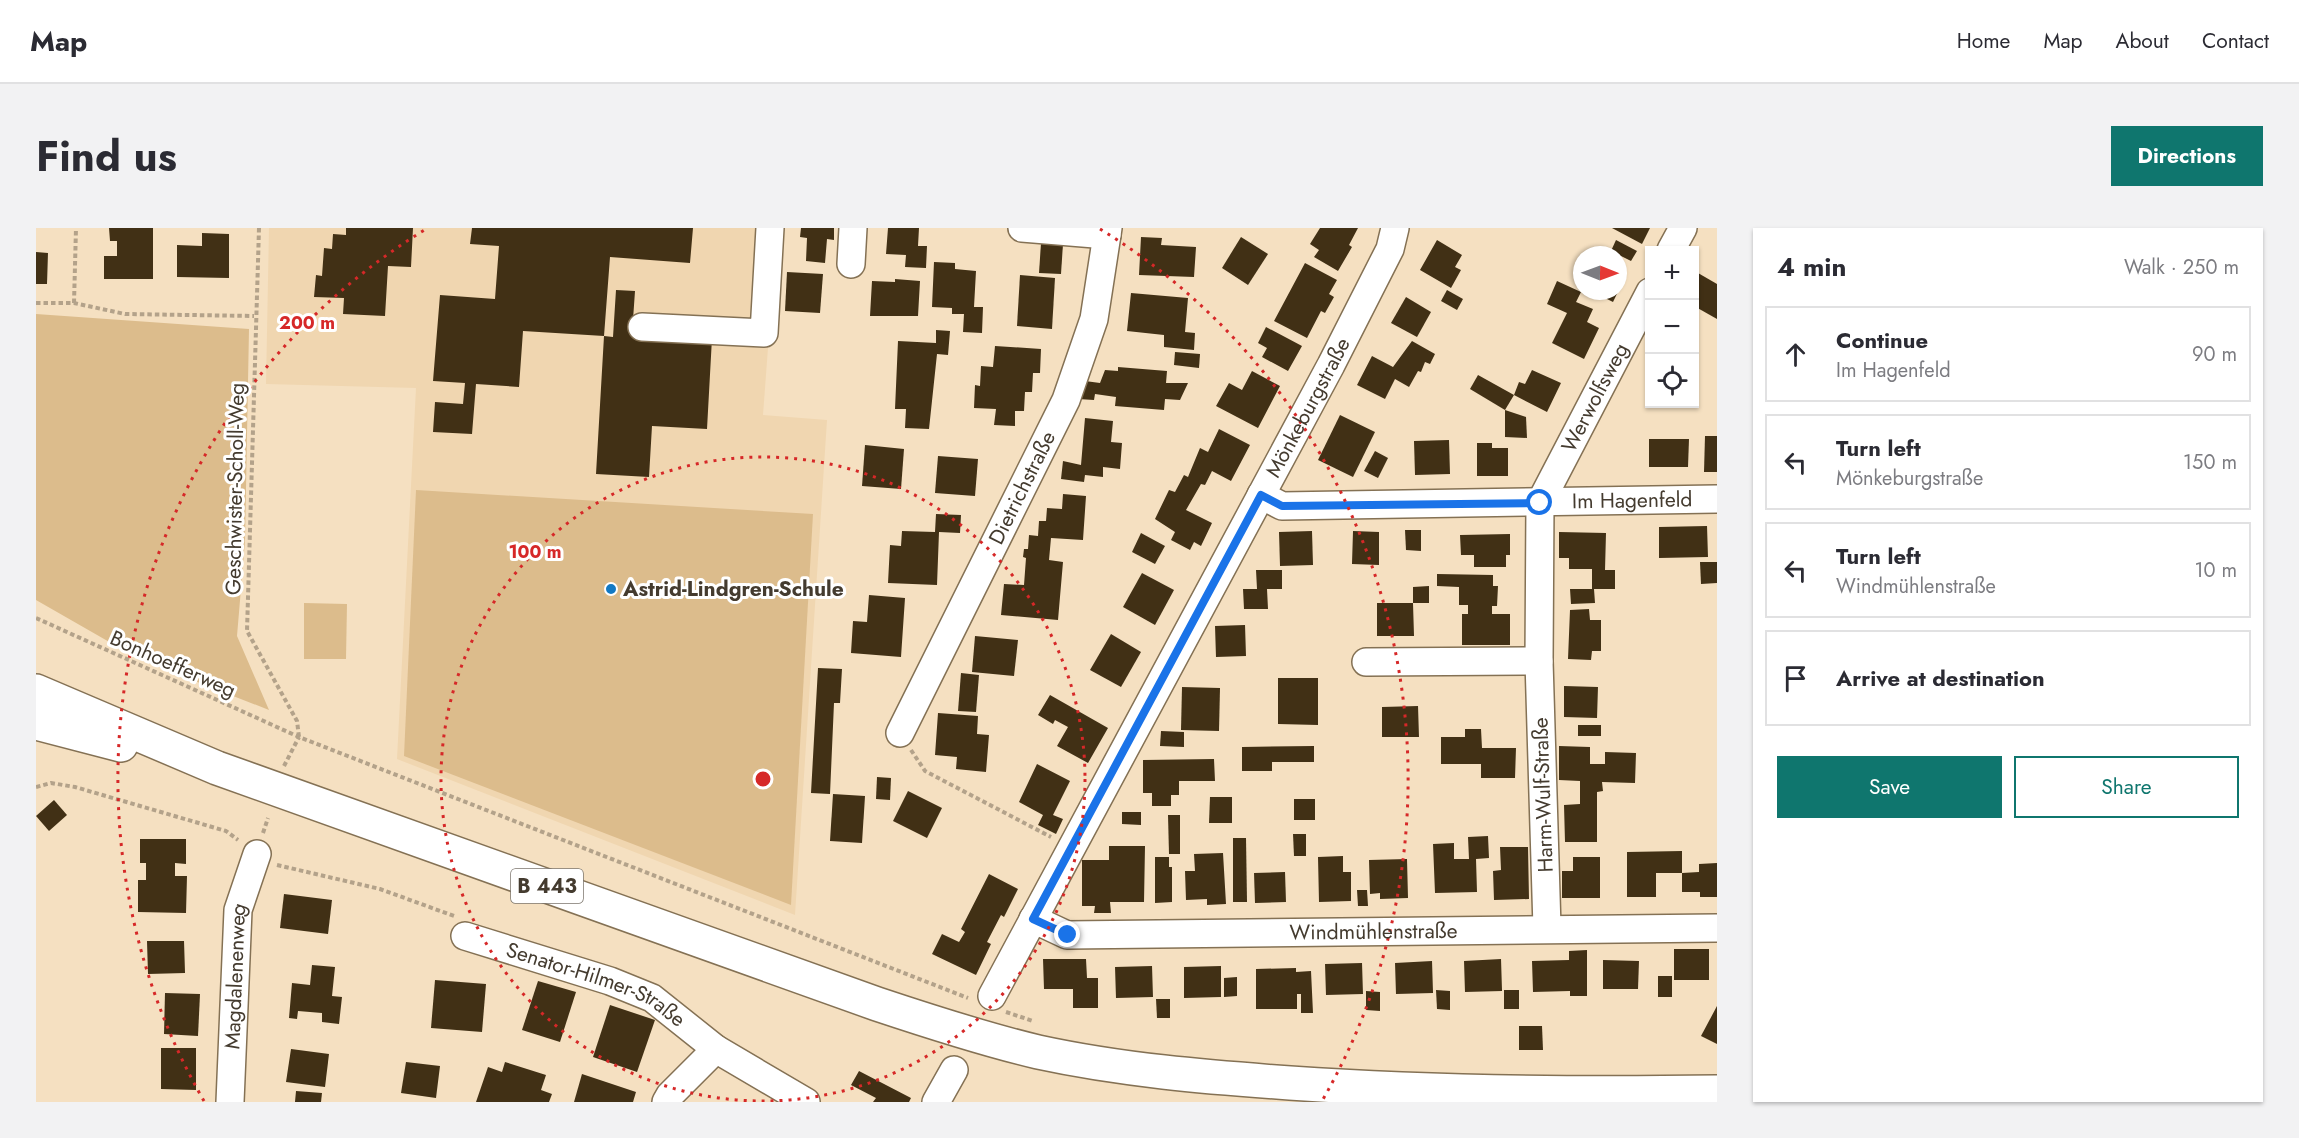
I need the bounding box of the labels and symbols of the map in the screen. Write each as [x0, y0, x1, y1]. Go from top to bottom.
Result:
north arrow [1573, 246, 1627, 300]
text: 200 m [279, 310, 335, 336]
street label: Mönkeburgstraße [1258, 332, 1358, 483]
street label: Werwolfsweg [1554, 338, 1636, 457]
street label: Geschwister-Scholl-Weg [218, 383, 252, 595]
street label: Dietrichstraße [981, 426, 1063, 549]
street label: Im Hagenfeld [1572, 484, 1693, 516]
route start [1526, 489, 1552, 515]
text: 100 m [508, 539, 562, 565]
place label: Astrid-Lindgren-Schule [622, 574, 844, 604]
marker: Astrid-Lindgren-Schule [604, 582, 618, 596]
street label: Bonhoefferweg [105, 623, 241, 705]
street label: Harm-Wulf-Straße [1525, 717, 1561, 873]
centre of rings [753, 769, 773, 789]
road number: B 443 [511, 869, 583, 903]
street label: Magdalenenweg [217, 899, 254, 1050]
street label: Windmühlenstraße [1289, 916, 1458, 948]
route end [1054, 921, 1080, 947]
street label: Senator-Hilmer-Straße [502, 935, 692, 1034]

